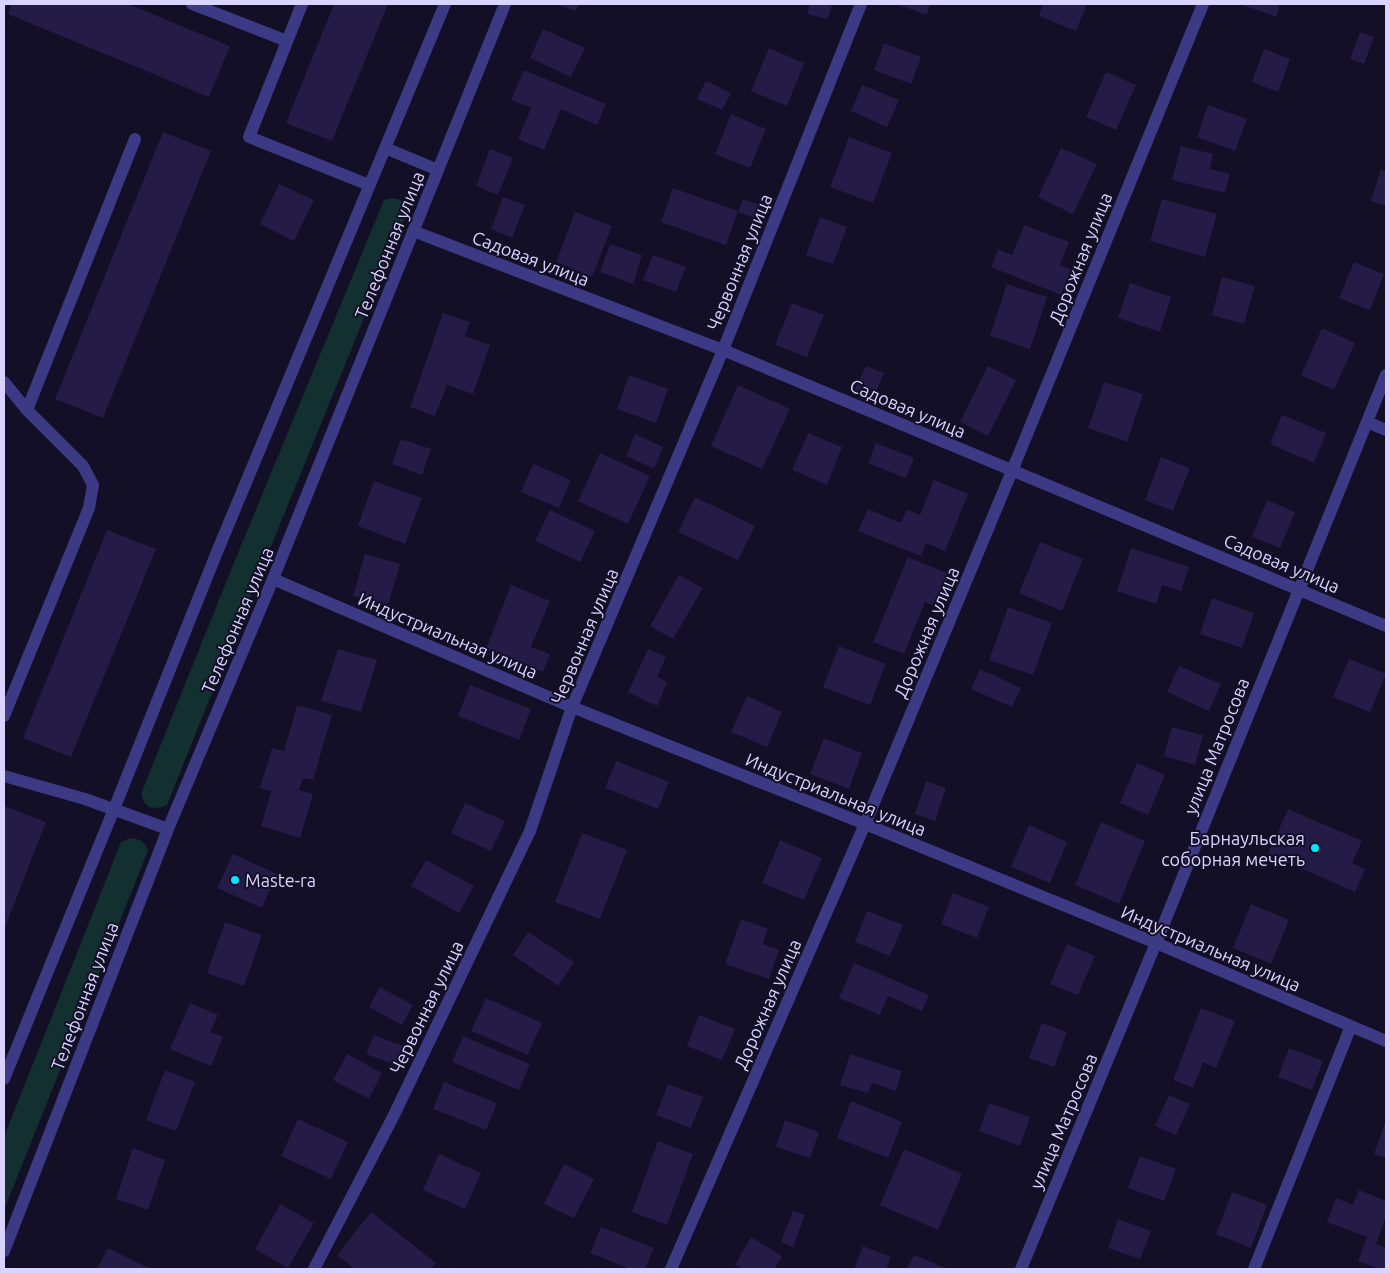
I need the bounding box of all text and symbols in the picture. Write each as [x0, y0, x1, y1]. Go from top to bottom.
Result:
street label: Телефонная улица [350, 168, 428, 322]
street label: Дорожная улица [1044, 189, 1116, 327]
street label: Червонная улица [702, 191, 776, 333]
street label: Садовая улица [470, 227, 592, 289]
street label: Садовая улица [847, 375, 969, 441]
street label: Садовая улица [1221, 530, 1343, 596]
street label: Телефонная улица [197, 544, 277, 696]
street label: Дорожная улица [889, 564, 963, 700]
street label: Червонная улица [546, 565, 622, 707]
street label: Индустриальная улица [355, 588, 541, 682]
street label: улица Матросова [1179, 675, 1253, 817]
street label: Индустриальная улица [743, 749, 929, 839]
place label: Барнаульская соборная мечеть [1161, 828, 1305, 869]
marker: Барнаульская соборная мечеть [1309, 842, 1321, 854]
place label: Maste-ra [245, 870, 316, 890]
marker: Maste-ra [229, 874, 241, 886]
street label: Индустриальная улица [1118, 901, 1304, 995]
street label: Телефонная улица [47, 919, 121, 1073]
street label: Дорожная улица [729, 936, 805, 1072]
street label: Червонная улица [385, 937, 467, 1077]
street label: улица Матросова [1025, 1050, 1101, 1192]

